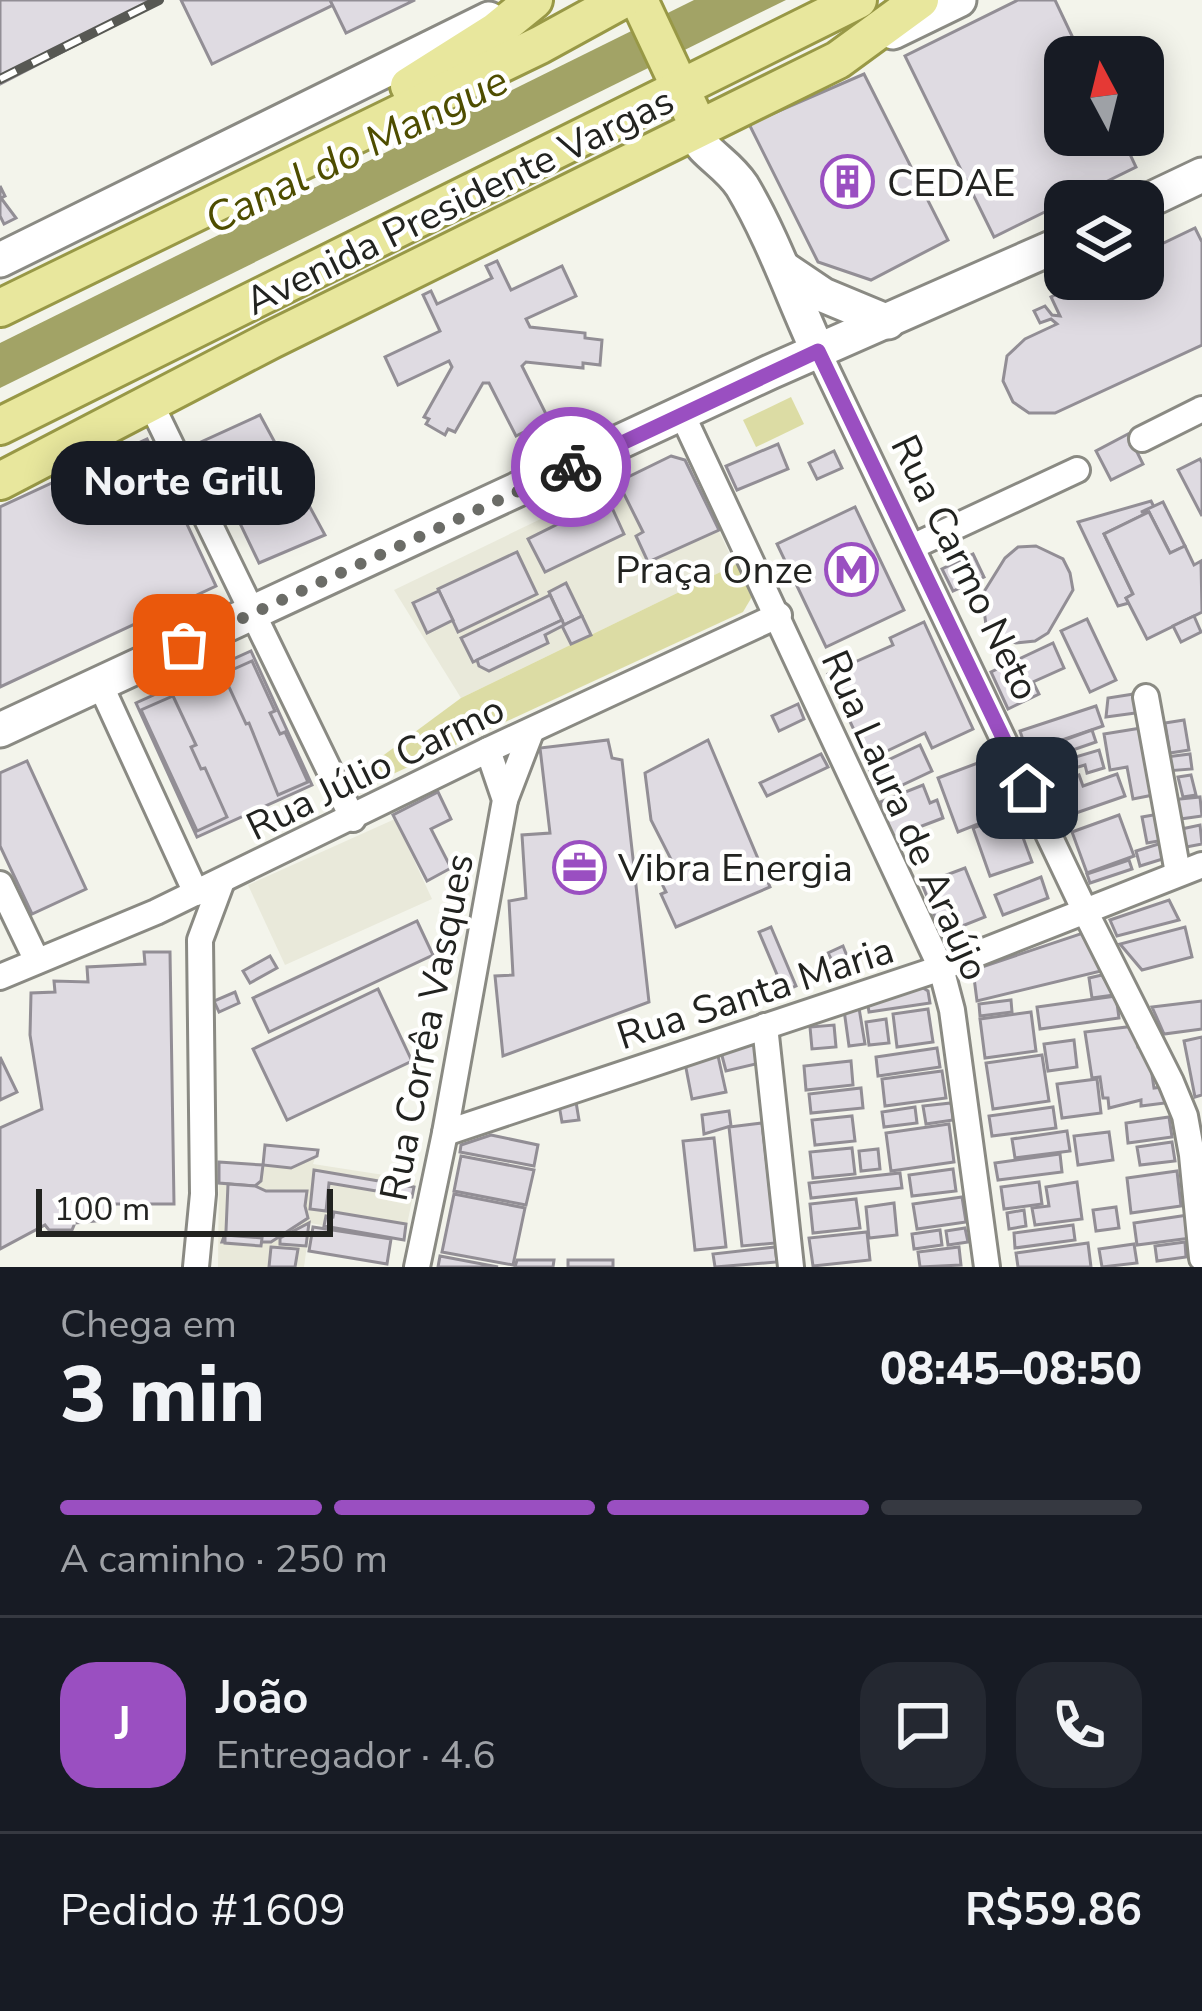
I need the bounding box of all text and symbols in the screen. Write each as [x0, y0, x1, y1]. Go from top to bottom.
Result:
north arrow [1044, 36, 1164, 156]
map controls [1044, 36, 1164, 300]
water label: Canal do Mangue [196, 52, 518, 248]
street label: Avenida Presidente Vargas [237, 74, 683, 328]
building icon: CEDAE [820, 154, 876, 210]
place label: CEDAE [887, 157, 1016, 210]
button: layers [1044, 180, 1164, 300]
courier [511, 407, 631, 527]
street label: Rua Carmo Neto [878, 426, 1052, 709]
icon: bike [538, 434, 604, 500]
callout: Norte Grill [52, 441, 316, 525]
text: Norte Grill [84, 456, 282, 509]
metro station icon: Praça Onze [824, 541, 880, 597]
place label: Praça Onze [615, 544, 813, 597]
pin [133, 594, 235, 696]
icon: bag [151, 612, 217, 678]
street label: Rua Laura de Araújo [808, 642, 1001, 989]
street label: Rua Júlio Carmo [238, 683, 513, 854]
pin [976, 737, 1078, 839]
icon: home [994, 755, 1060, 821]
office icon: Vibra Energia [551, 839, 607, 895]
place label: Vibra Energia [617, 842, 853, 895]
street label: Rua Corrêa Vasques [368, 849, 487, 1205]
street label: Rua Santa Maria [611, 924, 900, 1063]
scale bar [36, 1183, 333, 1236]
text: 100 m [54, 1187, 150, 1232]
text: Chega em [60, 1298, 237, 1351]
text: 08:45–08:50 [880, 1339, 1142, 1400]
text: 3 min [60, 1342, 265, 1449]
text: A caminho · 250 m [60, 1533, 388, 1586]
button: chat [860, 1662, 986, 1788]
button: phone [1016, 1662, 1142, 1788]
text: João [216, 1668, 308, 1729]
text: J [115, 1694, 131, 1755]
text: Entregador · 4.6 [216, 1729, 496, 1782]
text: Pedido #1609 [60, 1880, 346, 1941]
text: R$59.86 [965, 1880, 1142, 1941]

